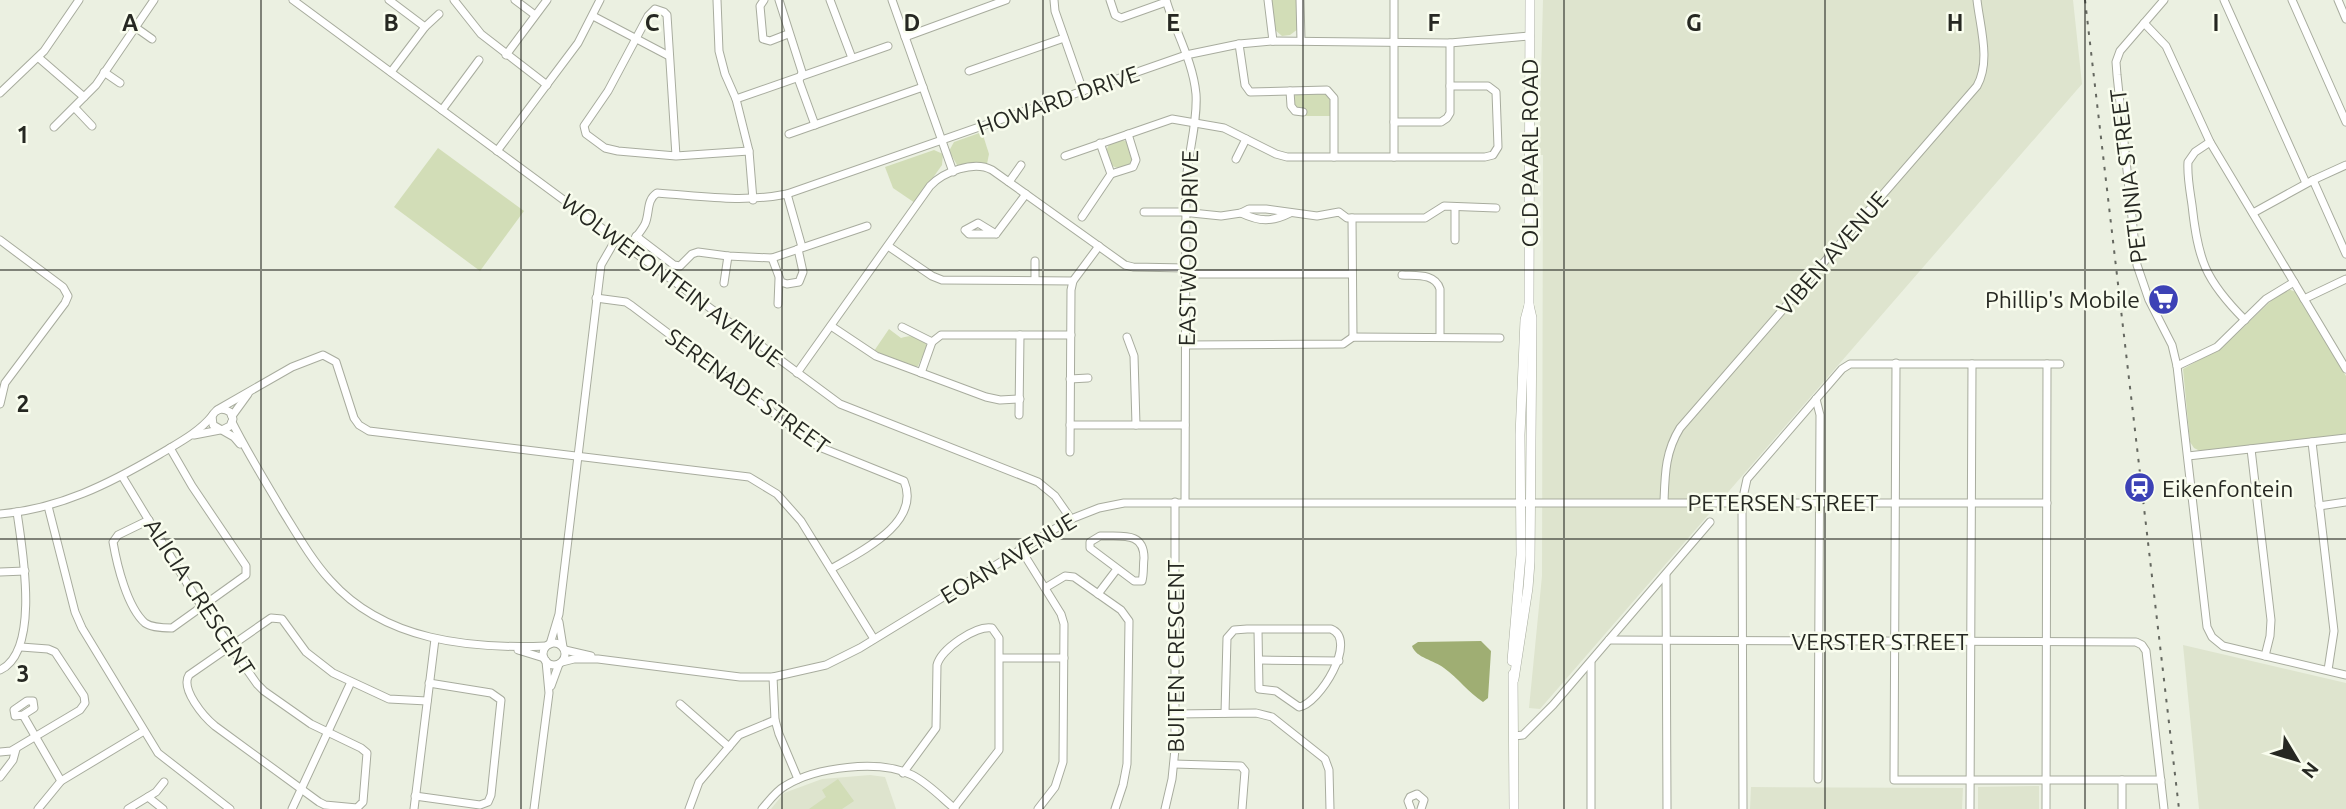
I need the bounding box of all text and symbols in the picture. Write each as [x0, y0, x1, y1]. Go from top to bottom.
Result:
text: A [122, 10, 138, 35]
text: B [383, 10, 399, 35]
text: C [645, 10, 660, 35]
text: D [904, 10, 920, 35]
text: E [1166, 10, 1180, 35]
text: F [1428, 10, 1441, 35]
text: G [1686, 10, 1702, 35]
text: H [1947, 10, 1963, 35]
text: I [2213, 10, 2219, 35]
street label: OLD PAARL ROAD [1517, 59, 1542, 247]
street label: HOWARD DRIVE [974, 61, 1142, 139]
street label: PETUNIA STREET [2105, 87, 2151, 265]
text: 1 [17, 122, 29, 147]
street label: EASTWOOD DRIVE [1174, 150, 1202, 346]
street label: VIBEN AVENUE [1771, 186, 1893, 320]
street label: WOLWEFONTEIN AVENUE [557, 189, 787, 371]
supermarket icon: Phillip's Mobile [2146, 282, 2180, 316]
place label: Phillip's Mobile [1985, 287, 2140, 312]
street label: SERENADE STREET [661, 323, 835, 459]
text: 2 [17, 391, 29, 416]
station icon: Eikenfontein [2122, 471, 2156, 505]
place label: Eikenfontein [2162, 476, 2293, 501]
street label: PETERSEN STREET [1687, 490, 1879, 515]
street label: EOAN AVENUE [936, 508, 1080, 608]
street label: ALICIA CRESCENT [140, 514, 260, 680]
street label: BUITEN CRESCENT [1163, 559, 1188, 753]
street label: VERSTER STREET [1792, 629, 1969, 654]
text: 3 [17, 661, 29, 686]
north arrow [2262, 725, 2332, 795]
text: N [2297, 758, 2323, 783]

